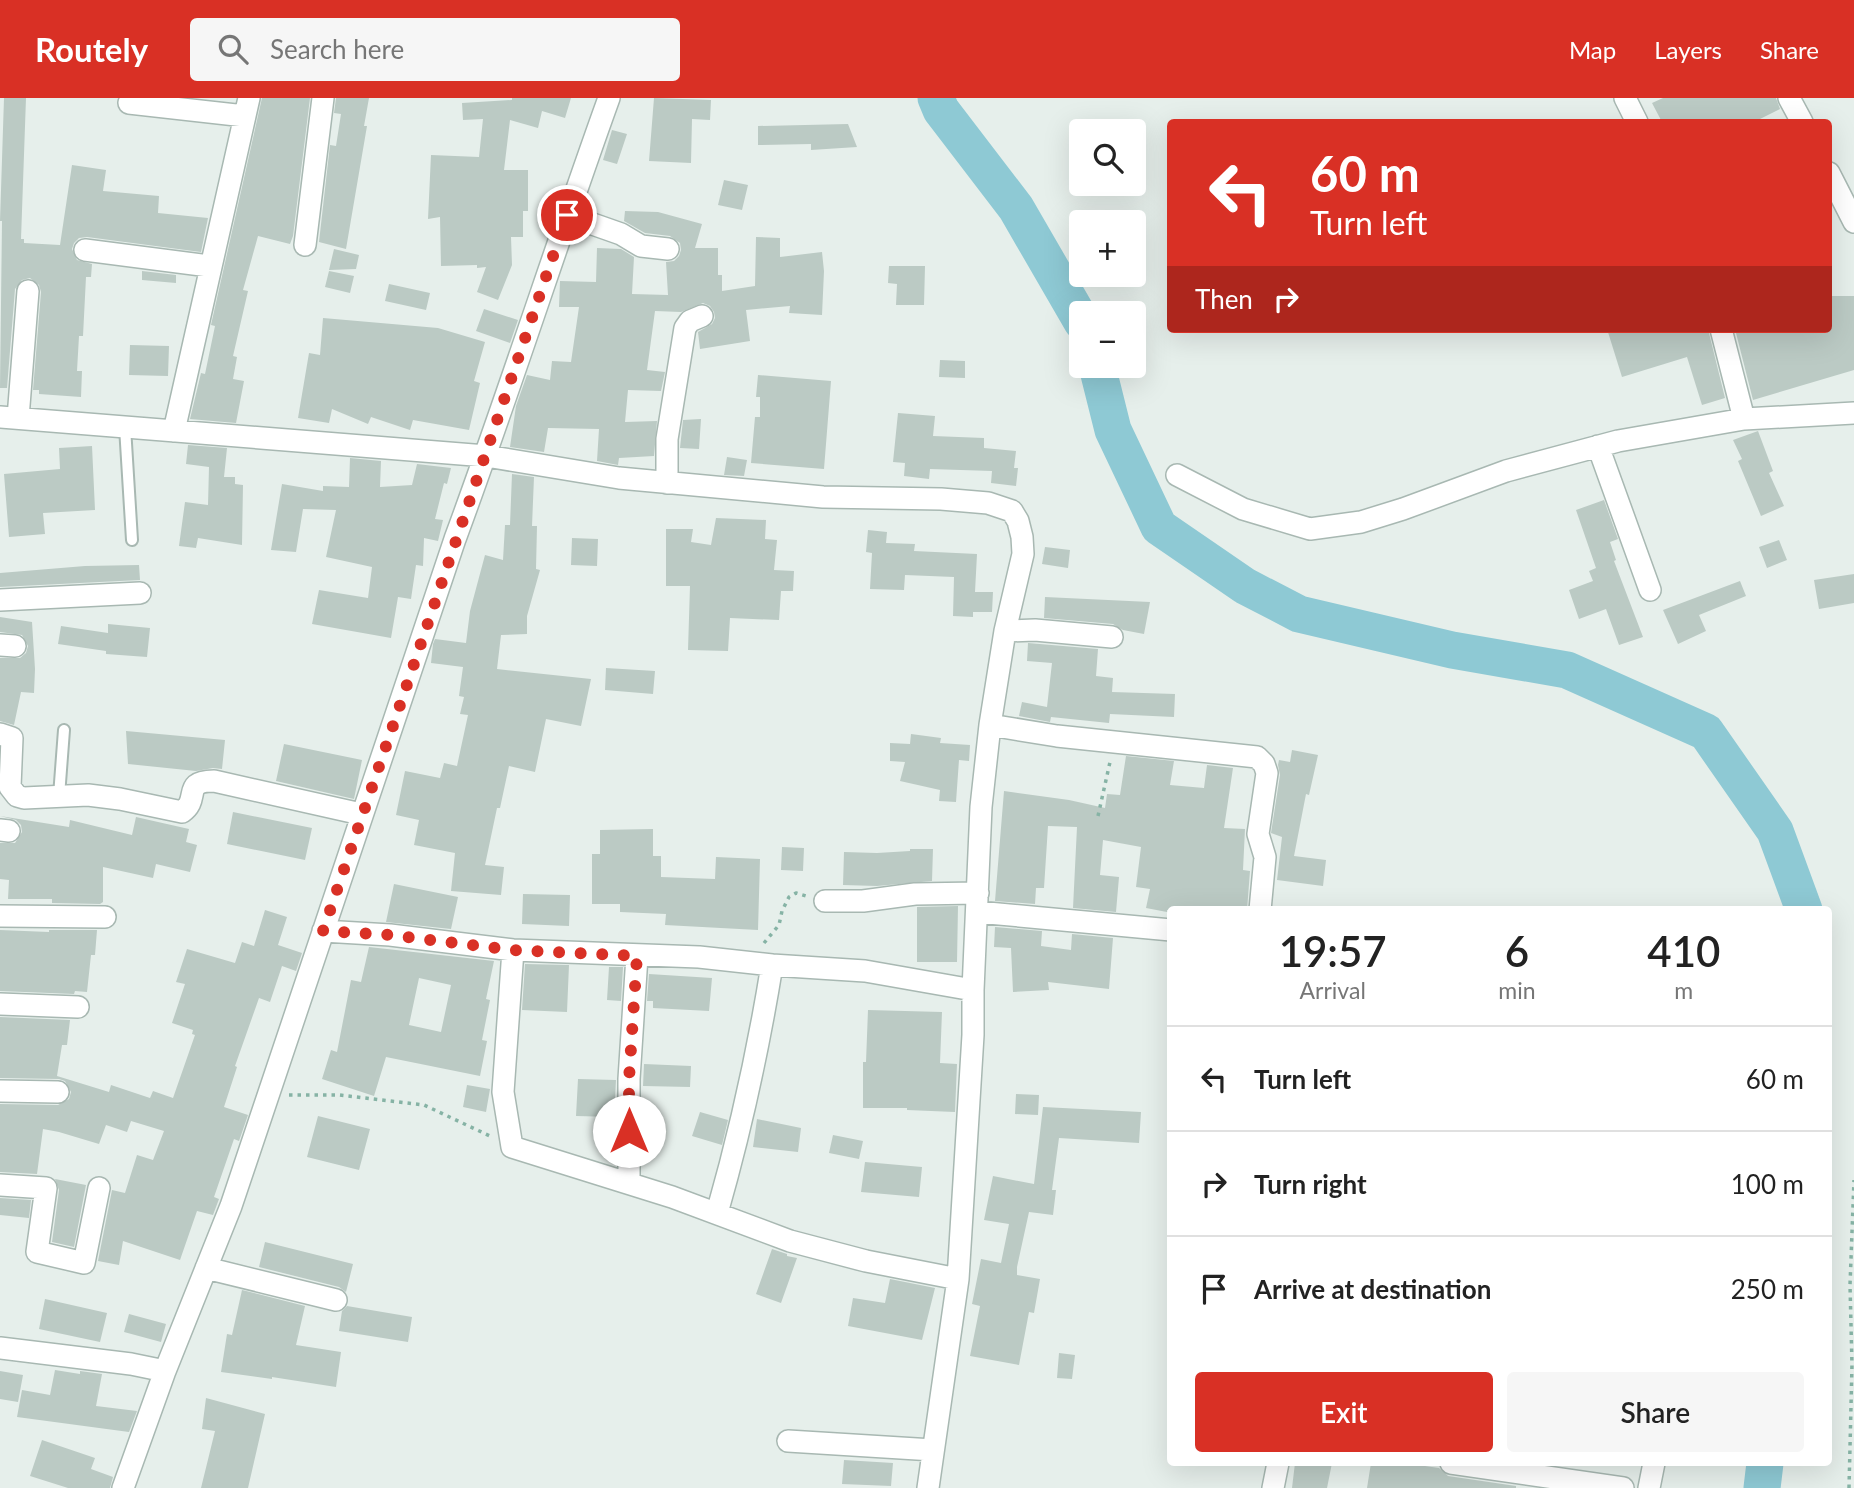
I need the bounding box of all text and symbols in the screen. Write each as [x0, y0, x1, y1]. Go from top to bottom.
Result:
search box [190, 18, 680, 81]
text: Routely [35, 29, 148, 69]
icon: search [214, 30, 252, 68]
text: Search here [270, 33, 404, 65]
text: Map [1569, 35, 1616, 64]
text: Layers [1654, 35, 1722, 64]
text: Share [1760, 35, 1819, 64]
map controls [1069, 119, 1146, 378]
button: search [1069, 119, 1146, 196]
text: 60 m [1310, 144, 1420, 202]
icon: left [1195, 147, 1286, 238]
pin [537, 185, 597, 245]
icon: arrive [548, 196, 586, 234]
text: Turn left [1310, 203, 1427, 242]
button: + [1069, 210, 1146, 287]
icon: right [1267, 280, 1305, 318]
text: Then [1195, 283, 1253, 315]
button: − [1069, 301, 1146, 378]
text: 19:57 [1279, 926, 1387, 976]
text: 6 [1505, 926, 1529, 976]
text: 410 [1647, 926, 1720, 976]
text: Arrival [1300, 976, 1366, 1004]
text: min [1498, 976, 1536, 1004]
text: m [1674, 976, 1693, 1004]
icon: left [1195, 1060, 1233, 1098]
text: Turn left [1254, 1063, 1351, 1095]
text: 60 m [1746, 1063, 1804, 1095]
position arrow [592, 1094, 666, 1168]
icon: right [1195, 1165, 1233, 1203]
text: Turn right [1254, 1168, 1367, 1200]
text: 100 m [1731, 1168, 1804, 1200]
icon: arrive [1195, 1270, 1233, 1308]
text: Arrive at destination [1254, 1273, 1491, 1305]
text: 250 m [1731, 1273, 1804, 1305]
button: Exit [1195, 1372, 1493, 1452]
button: Share [1507, 1372, 1804, 1452]

